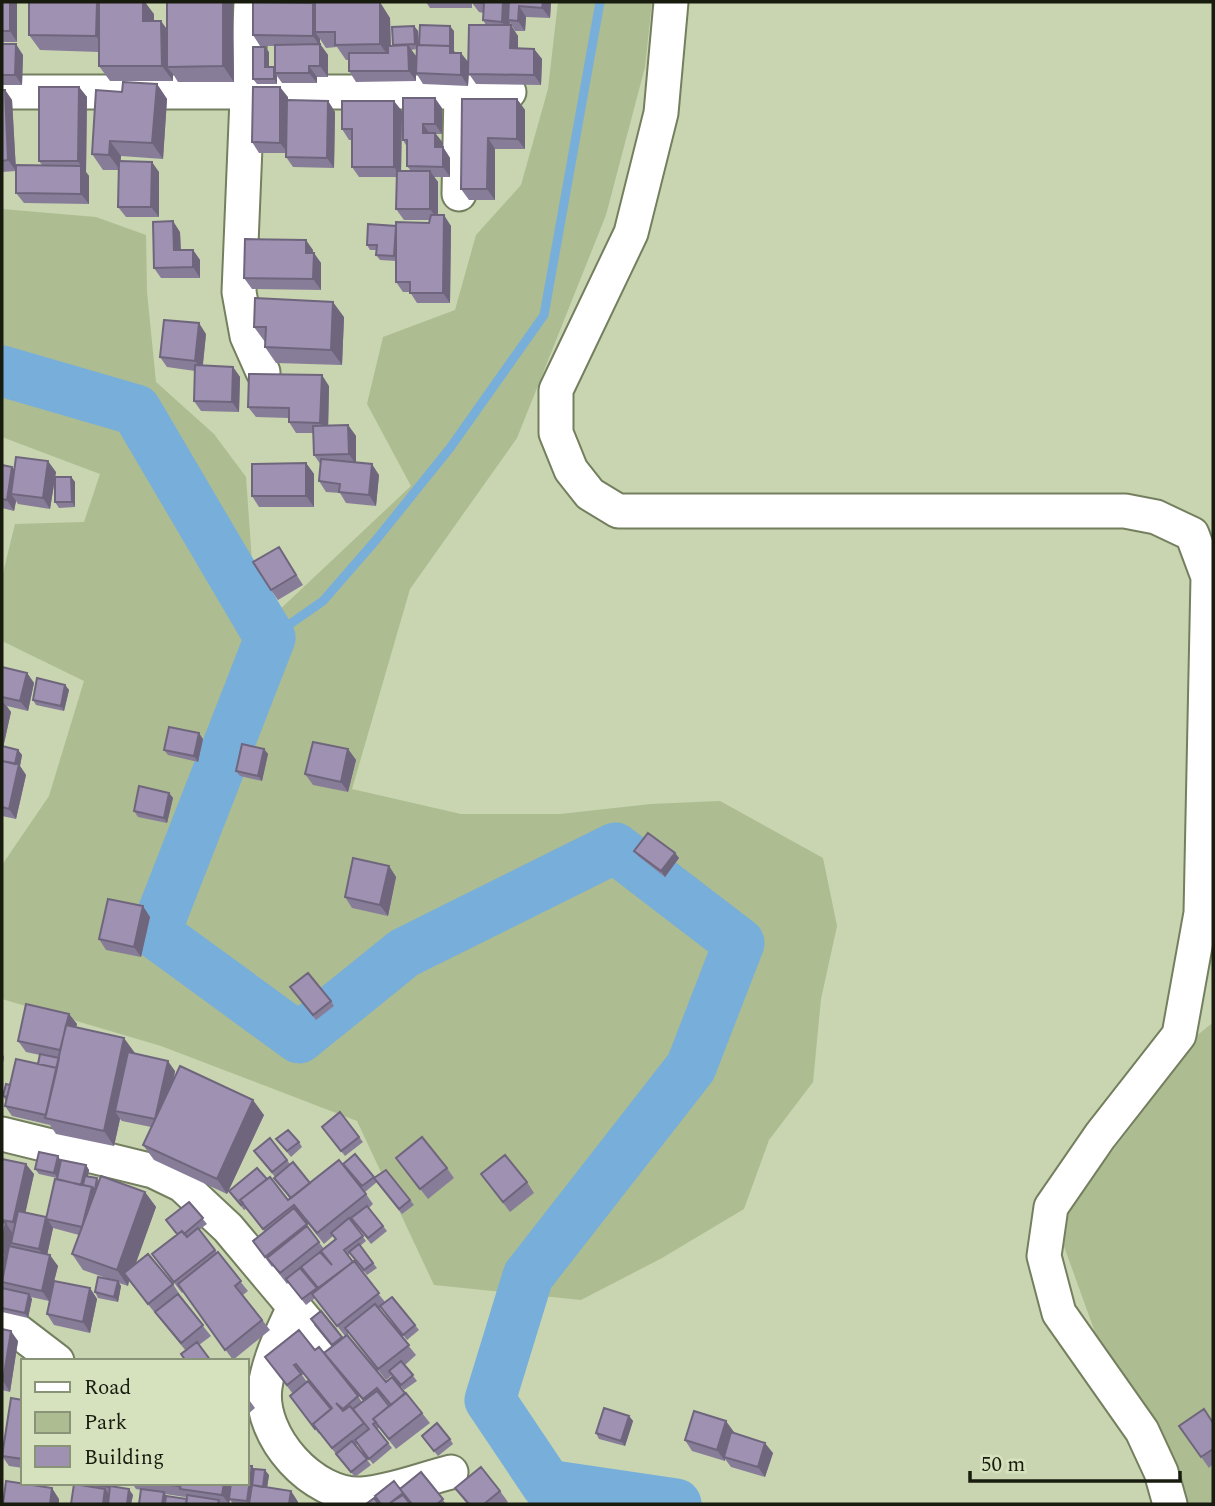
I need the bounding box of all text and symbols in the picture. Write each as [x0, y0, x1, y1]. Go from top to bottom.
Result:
legend [21, 1359, 248, 1485]
text: Road [84, 1372, 131, 1404]
text: Park [84, 1407, 128, 1439]
scale bar [970, 1440, 1180, 1484]
text: Building [84, 1442, 164, 1474]
text: 50 m [981, 1449, 1025, 1481]

